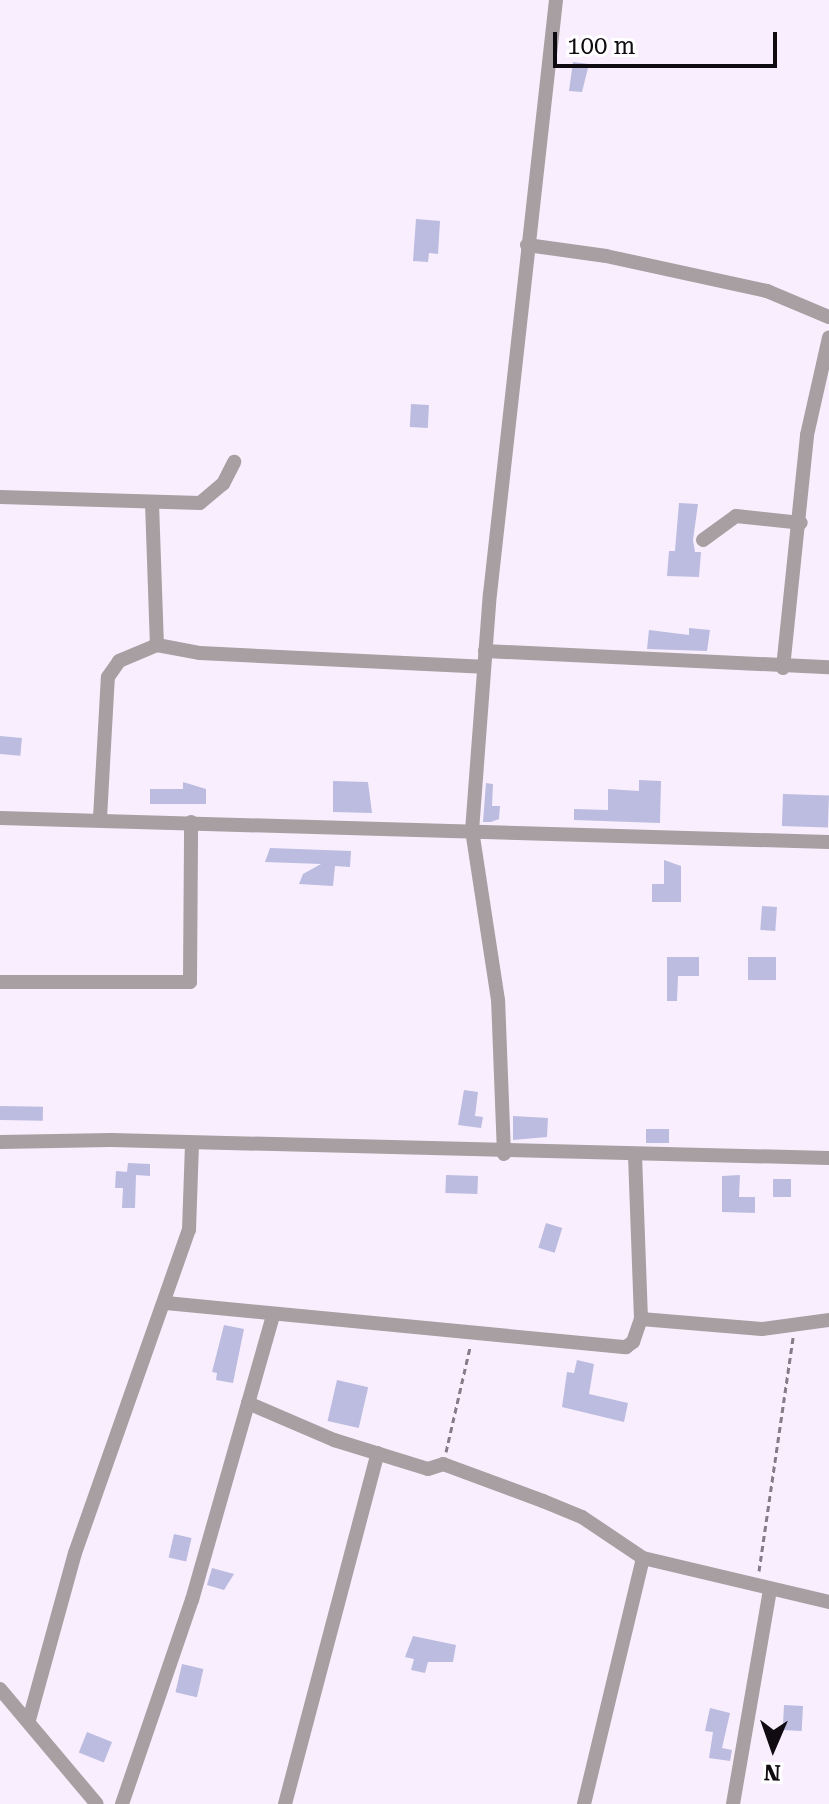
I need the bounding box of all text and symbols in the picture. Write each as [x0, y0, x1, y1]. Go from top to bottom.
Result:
scale bar [557, 16, 781, 66]
text: 100 m [567, 32, 635, 60]
north arrow [733, 1708, 813, 1788]
text: N [763, 1760, 781, 1785]

